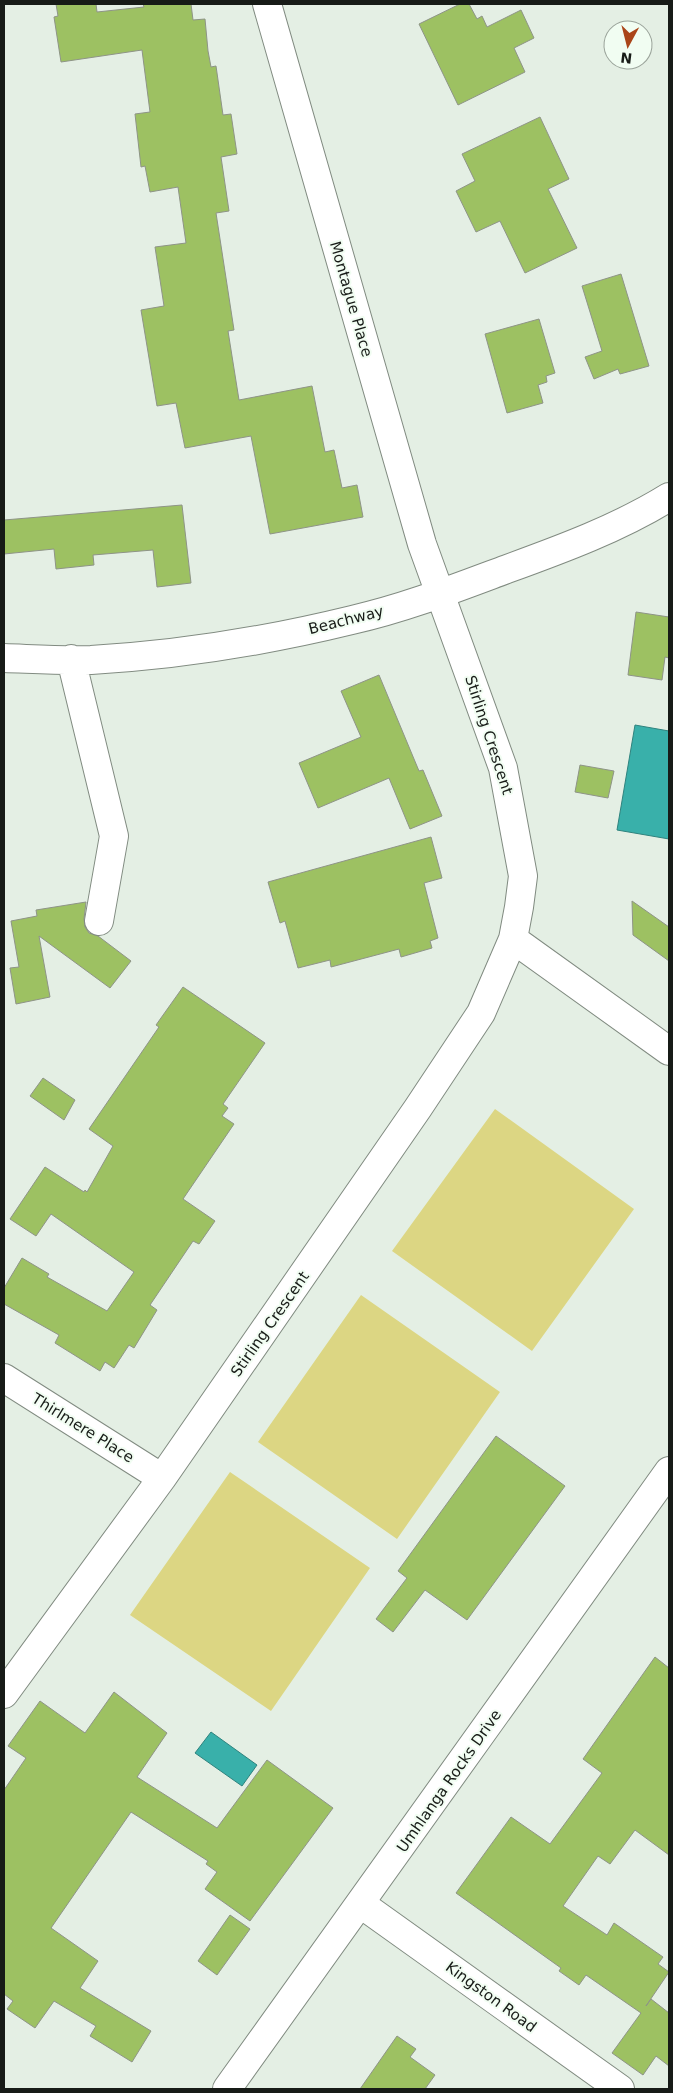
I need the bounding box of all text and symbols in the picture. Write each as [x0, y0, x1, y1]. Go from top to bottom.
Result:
north arrow [603, 20, 653, 70]
text: N [620, 49, 633, 67]
street label: Montague Place [326, 239, 376, 359]
street label: Beachway [307, 602, 386, 638]
street label: Stirling Crescent [461, 673, 517, 797]
street label: Stirling Crescent [227, 1268, 313, 1380]
street label: Thirlmere Place [28, 1389, 137, 1467]
street label: Umhlanga Rocks Drive [393, 1706, 505, 1856]
street label: Kingston Road [442, 1958, 540, 2036]

